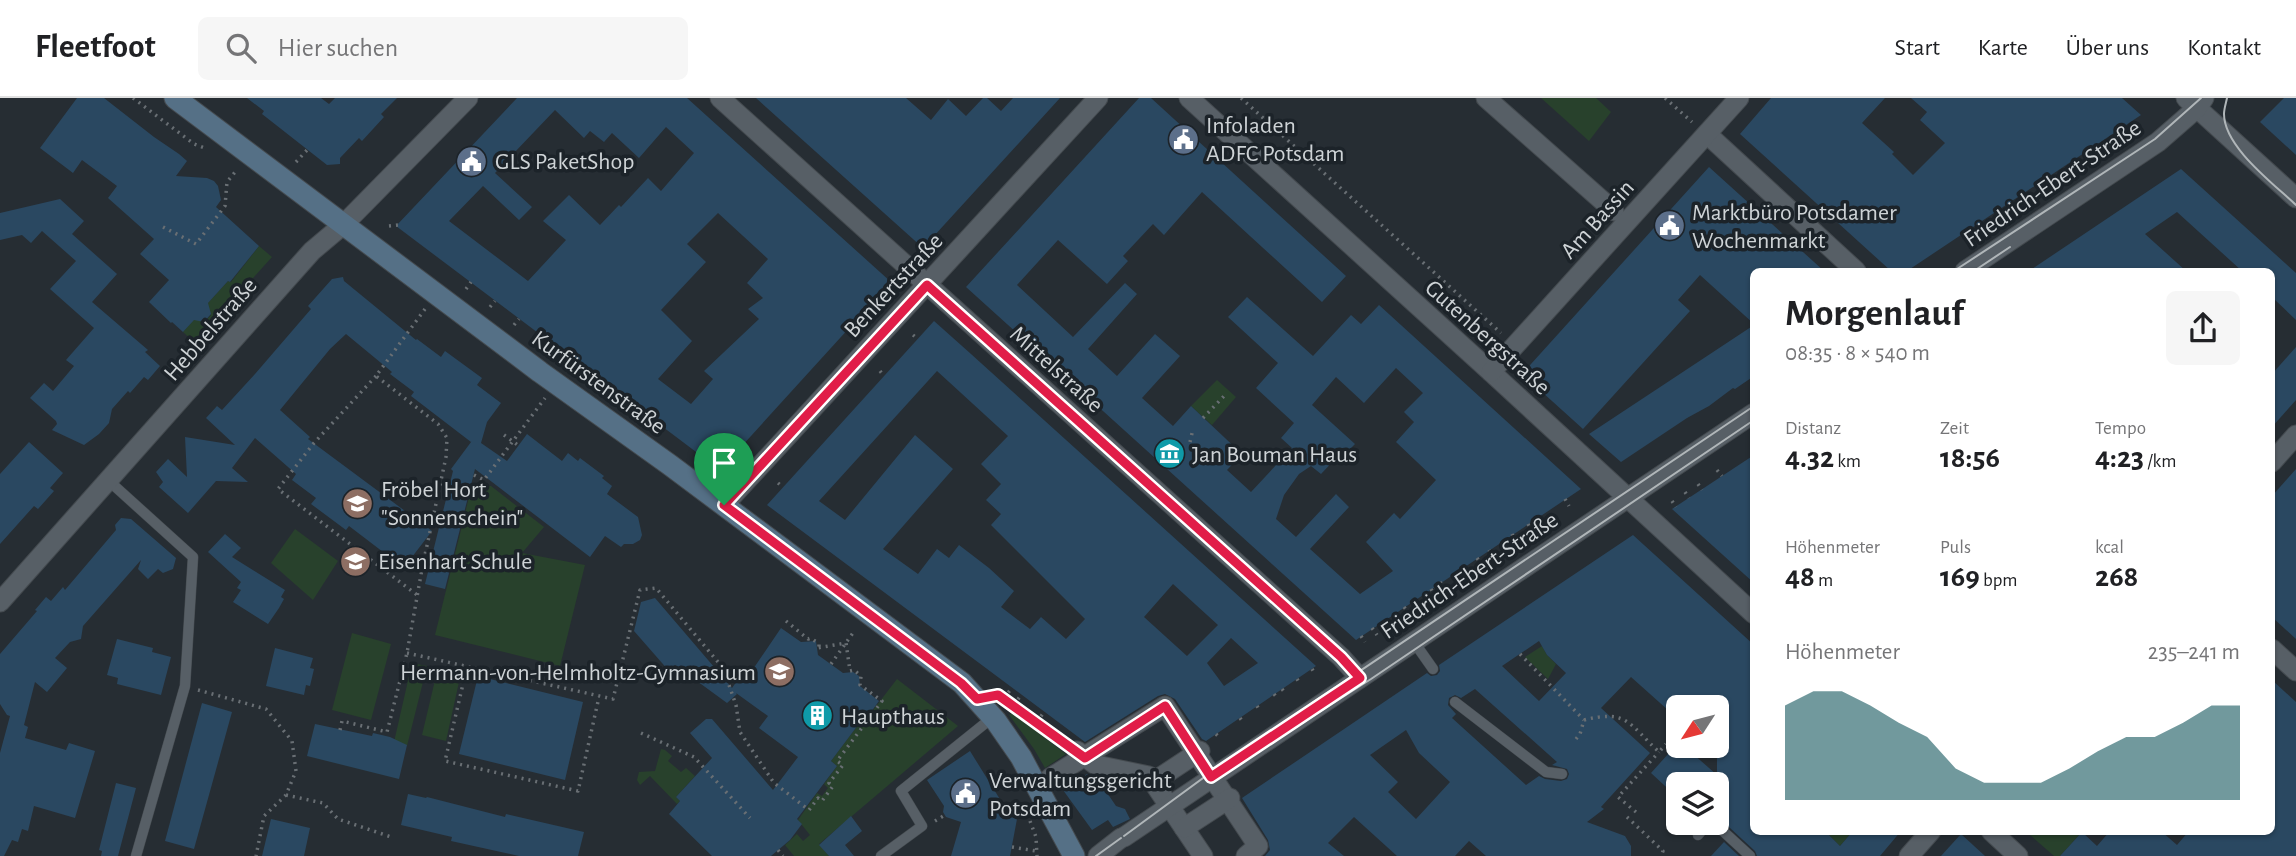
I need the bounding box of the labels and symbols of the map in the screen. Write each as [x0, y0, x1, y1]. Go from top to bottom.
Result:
place label: Infoladen ADFC Potsdam [1206, 114, 1344, 166]
street label: Friedrich-Ebert-Straße [1960, 116, 2145, 252]
public building icon: Infoladen ADFC Potsdam [1166, 122, 1200, 156]
public building icon: GLS PaketShop [455, 144, 489, 178]
place label: GLS PaketShop [495, 150, 634, 174]
street label: Am Bassin [1556, 176, 1639, 264]
place label: Marktbüro Potsdamer Wochenmarkt [1692, 201, 1897, 253]
public building icon: Marktbüro Potsdamer Wochenmarkt [1652, 209, 1686, 243]
street label: Benkertstraße [840, 229, 948, 342]
street label: Hebbelstraße [160, 273, 262, 386]
street label: Gutenbergstraße [1420, 276, 1555, 400]
street label: Mittelstraße [1005, 322, 1108, 418]
street label: Kurfürstenstraße [527, 326, 670, 439]
pin [694, 433, 754, 505]
museum icon: Jan Bouman Haus [1152, 437, 1186, 471]
place label: Jan Bouman Haus [1192, 443, 1357, 467]
place label: Fröbel Hort "Sonnenschein" [381, 478, 523, 530]
school or university icon: Fröbel Hort "Sonnenschein" [341, 486, 375, 520]
street label: Friedrich-Ebert-Straße [1377, 508, 1562, 644]
school or university icon: Eisenhart Schule [338, 544, 372, 578]
place label: Eisenhart Schule [378, 550, 532, 574]
school or university icon: Hermann-von-Helmholtz-Gymnasium [762, 655, 796, 689]
place label: Hermann-von-Helmholtz-Gymnasium [400, 661, 756, 685]
north arrow [1666, 695, 1729, 758]
building icon: Haupthaus [801, 699, 835, 733]
place label: Haupthaus [841, 705, 945, 729]
place label: Verwaltungsgericht Potsdam [989, 769, 1172, 821]
public building icon: Verwaltungsgericht Potsdam [949, 777, 983, 811]

